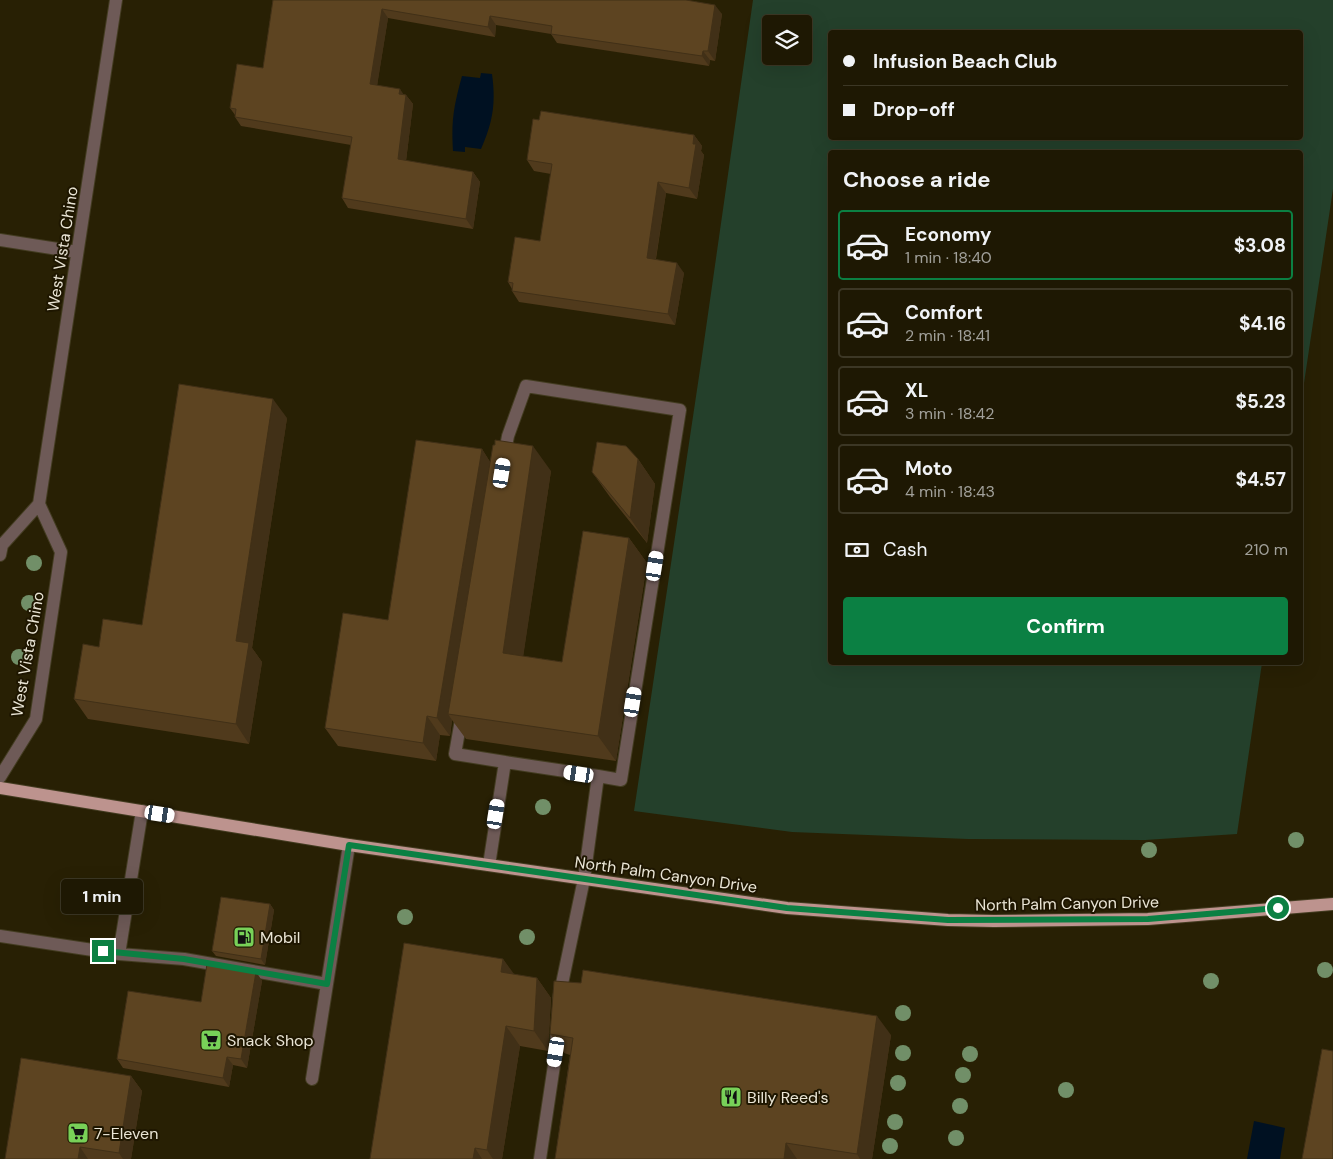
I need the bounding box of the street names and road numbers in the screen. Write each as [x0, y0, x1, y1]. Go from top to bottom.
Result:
street label: West Vista Chino [42, 185, 83, 313]
street label: West Vista Chino [6, 590, 49, 718]
street label: North Palm Canyon Drive [573, 851, 758, 898]
street label: North Palm Canyon Drive [975, 891, 1159, 916]

